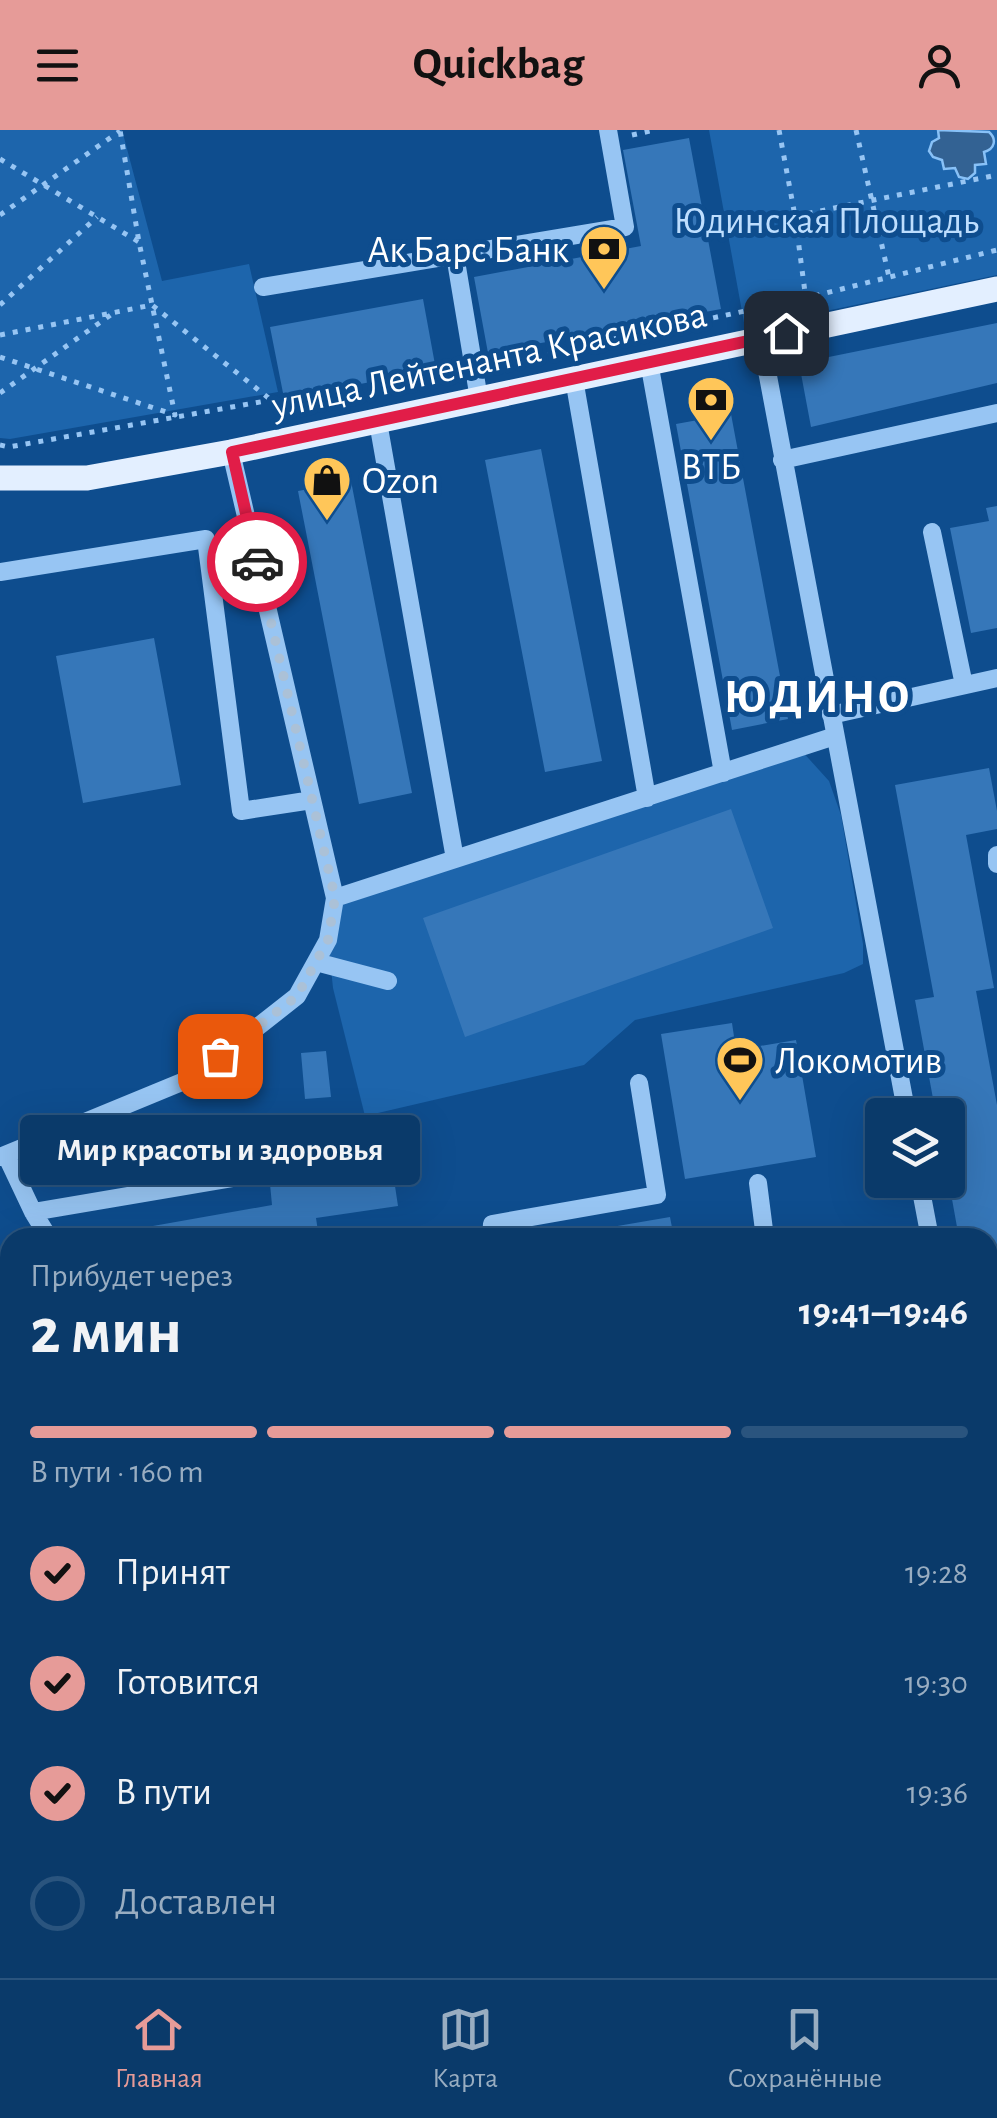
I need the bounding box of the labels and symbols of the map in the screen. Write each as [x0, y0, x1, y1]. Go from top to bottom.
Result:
park label: Юдинская Площадь [673, 203, 979, 241]
bank icon: Ак Барс Банк [578, 223, 630, 291]
place label: Ак Барс Банк [367, 232, 569, 270]
pin [744, 291, 829, 376]
street label: улица Лейтенанта Красикова [267, 296, 710, 426]
bank icon: ВТБ [685, 374, 737, 442]
place label: ВТБ [680, 449, 742, 487]
shop icon: Ozon [301, 454, 353, 522]
place label: Ozon [362, 463, 439, 501]
courier [207, 512, 307, 612]
district label: ЮДИНО [724, 674, 912, 722]
pin [178, 1014, 263, 1099]
sports icon: Локомотив [714, 1034, 766, 1102]
place label: Локомотив [775, 1043, 942, 1081]
callout: Мир красоты и здоровья [20, 1116, 420, 1186]

